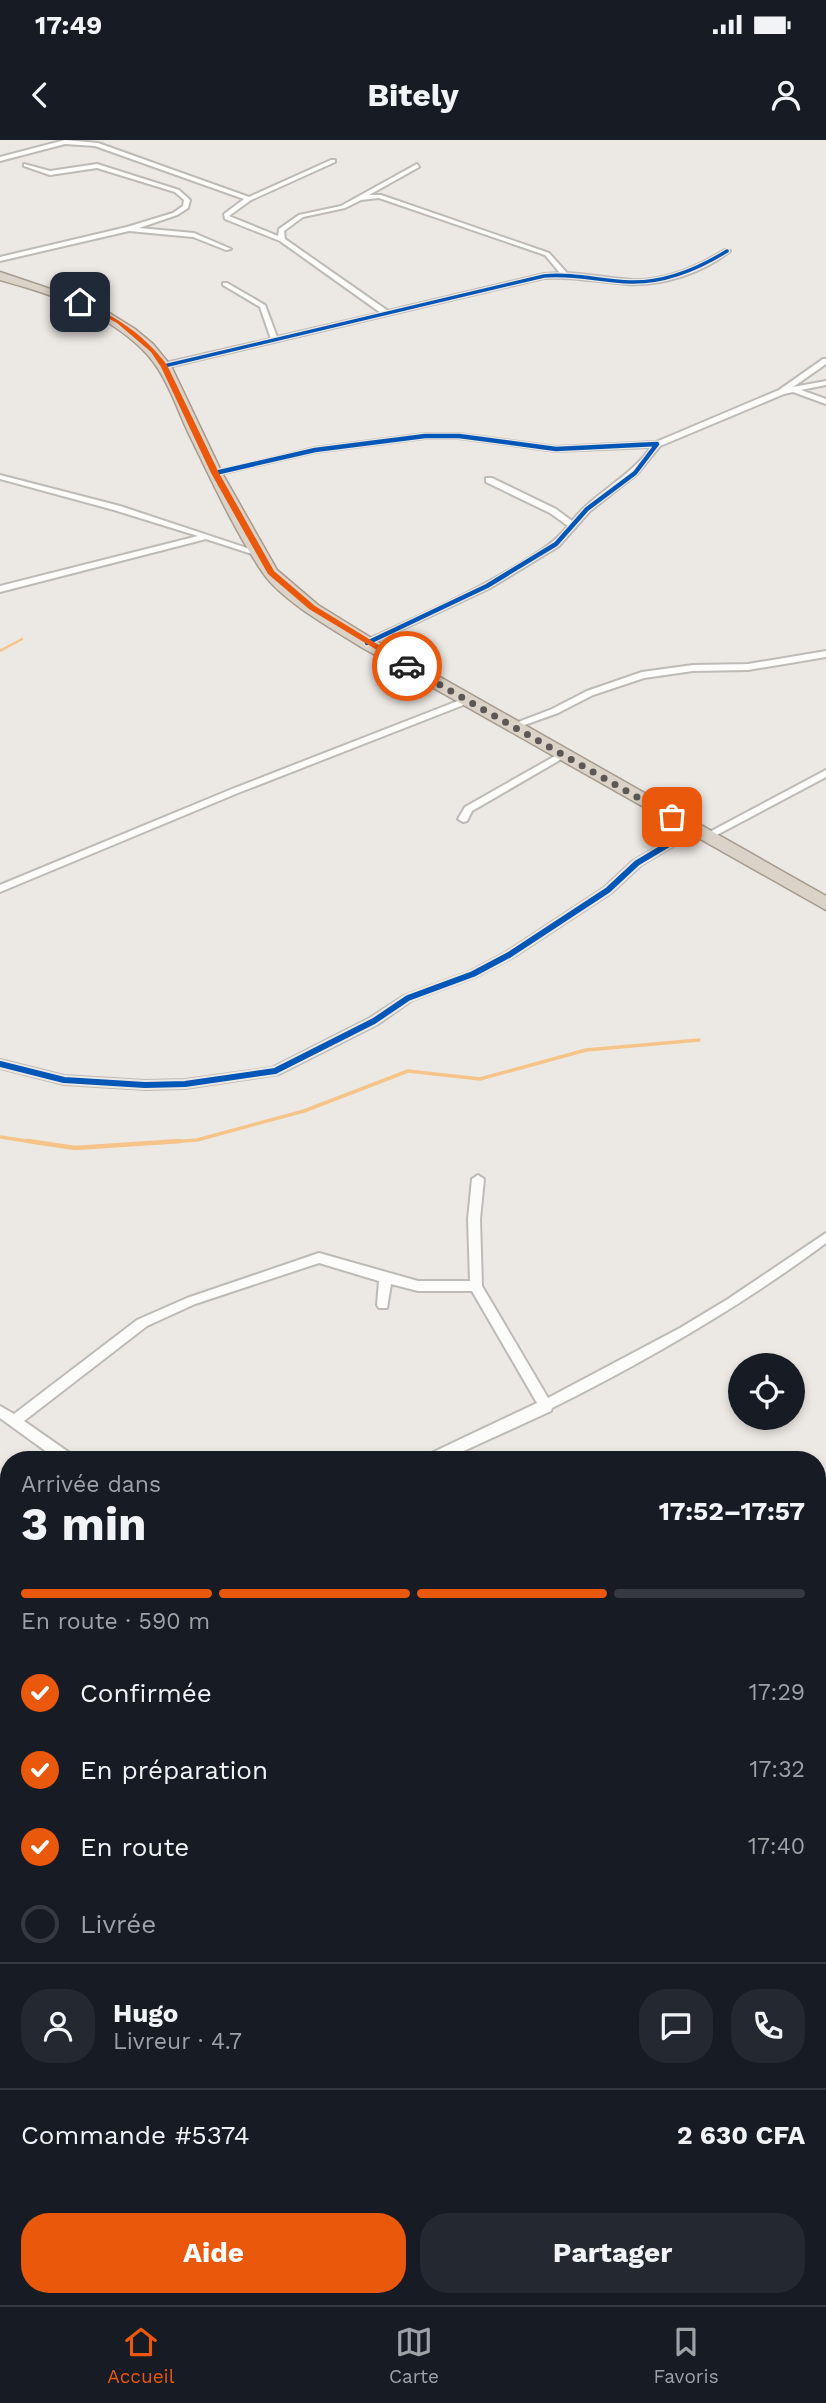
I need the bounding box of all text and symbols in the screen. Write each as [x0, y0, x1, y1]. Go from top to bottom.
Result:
text: 17:49 [35, 10, 102, 40]
icon: back [21, 76, 59, 114]
text: Bitely [367, 76, 459, 114]
icon: person [767, 76, 805, 114]
pin [50, 272, 110, 332]
icon: home [61, 283, 99, 321]
courier [372, 631, 442, 701]
icon: car [388, 647, 426, 685]
pin [642, 787, 702, 847]
icon: bag [653, 798, 691, 836]
map controls [728, 1353, 805, 1430]
button: locate [728, 1353, 805, 1430]
text: Arrivée dans [21, 1471, 161, 1498]
text: 17:52–17:57 [659, 1496, 805, 1526]
text: 3 min [21, 1497, 147, 1551]
text: En route · 590 m [21, 1608, 210, 1635]
icon: check [21, 1674, 59, 1712]
text: Confirmée [80, 1678, 212, 1708]
text: 17:29 [749, 1679, 805, 1706]
icon: check [21, 1751, 59, 1789]
text: En préparation [80, 1755, 268, 1785]
text: 17:32 [750, 1756, 805, 1783]
icon: check [21, 1828, 59, 1866]
text: En route [80, 1832, 189, 1862]
text: 17:40 [748, 1833, 805, 1860]
text: Livrée [80, 1909, 156, 1939]
button: person [21, 1989, 95, 2063]
button: chat [639, 1989, 713, 2063]
button: phone [731, 1989, 805, 2063]
text: Hugo [113, 1998, 178, 2028]
text: Livreur · 4.7 [113, 2028, 242, 2055]
text: Commande #5374 [21, 2120, 250, 2150]
text: 2 630 CFA [677, 2120, 805, 2150]
button: Aide [21, 2213, 406, 2293]
button: Partager [420, 2213, 805, 2293]
tab: Accueil [107, 2323, 175, 2388]
tab: Carte [389, 2323, 439, 2388]
tab: Favoris [654, 2323, 719, 2388]

